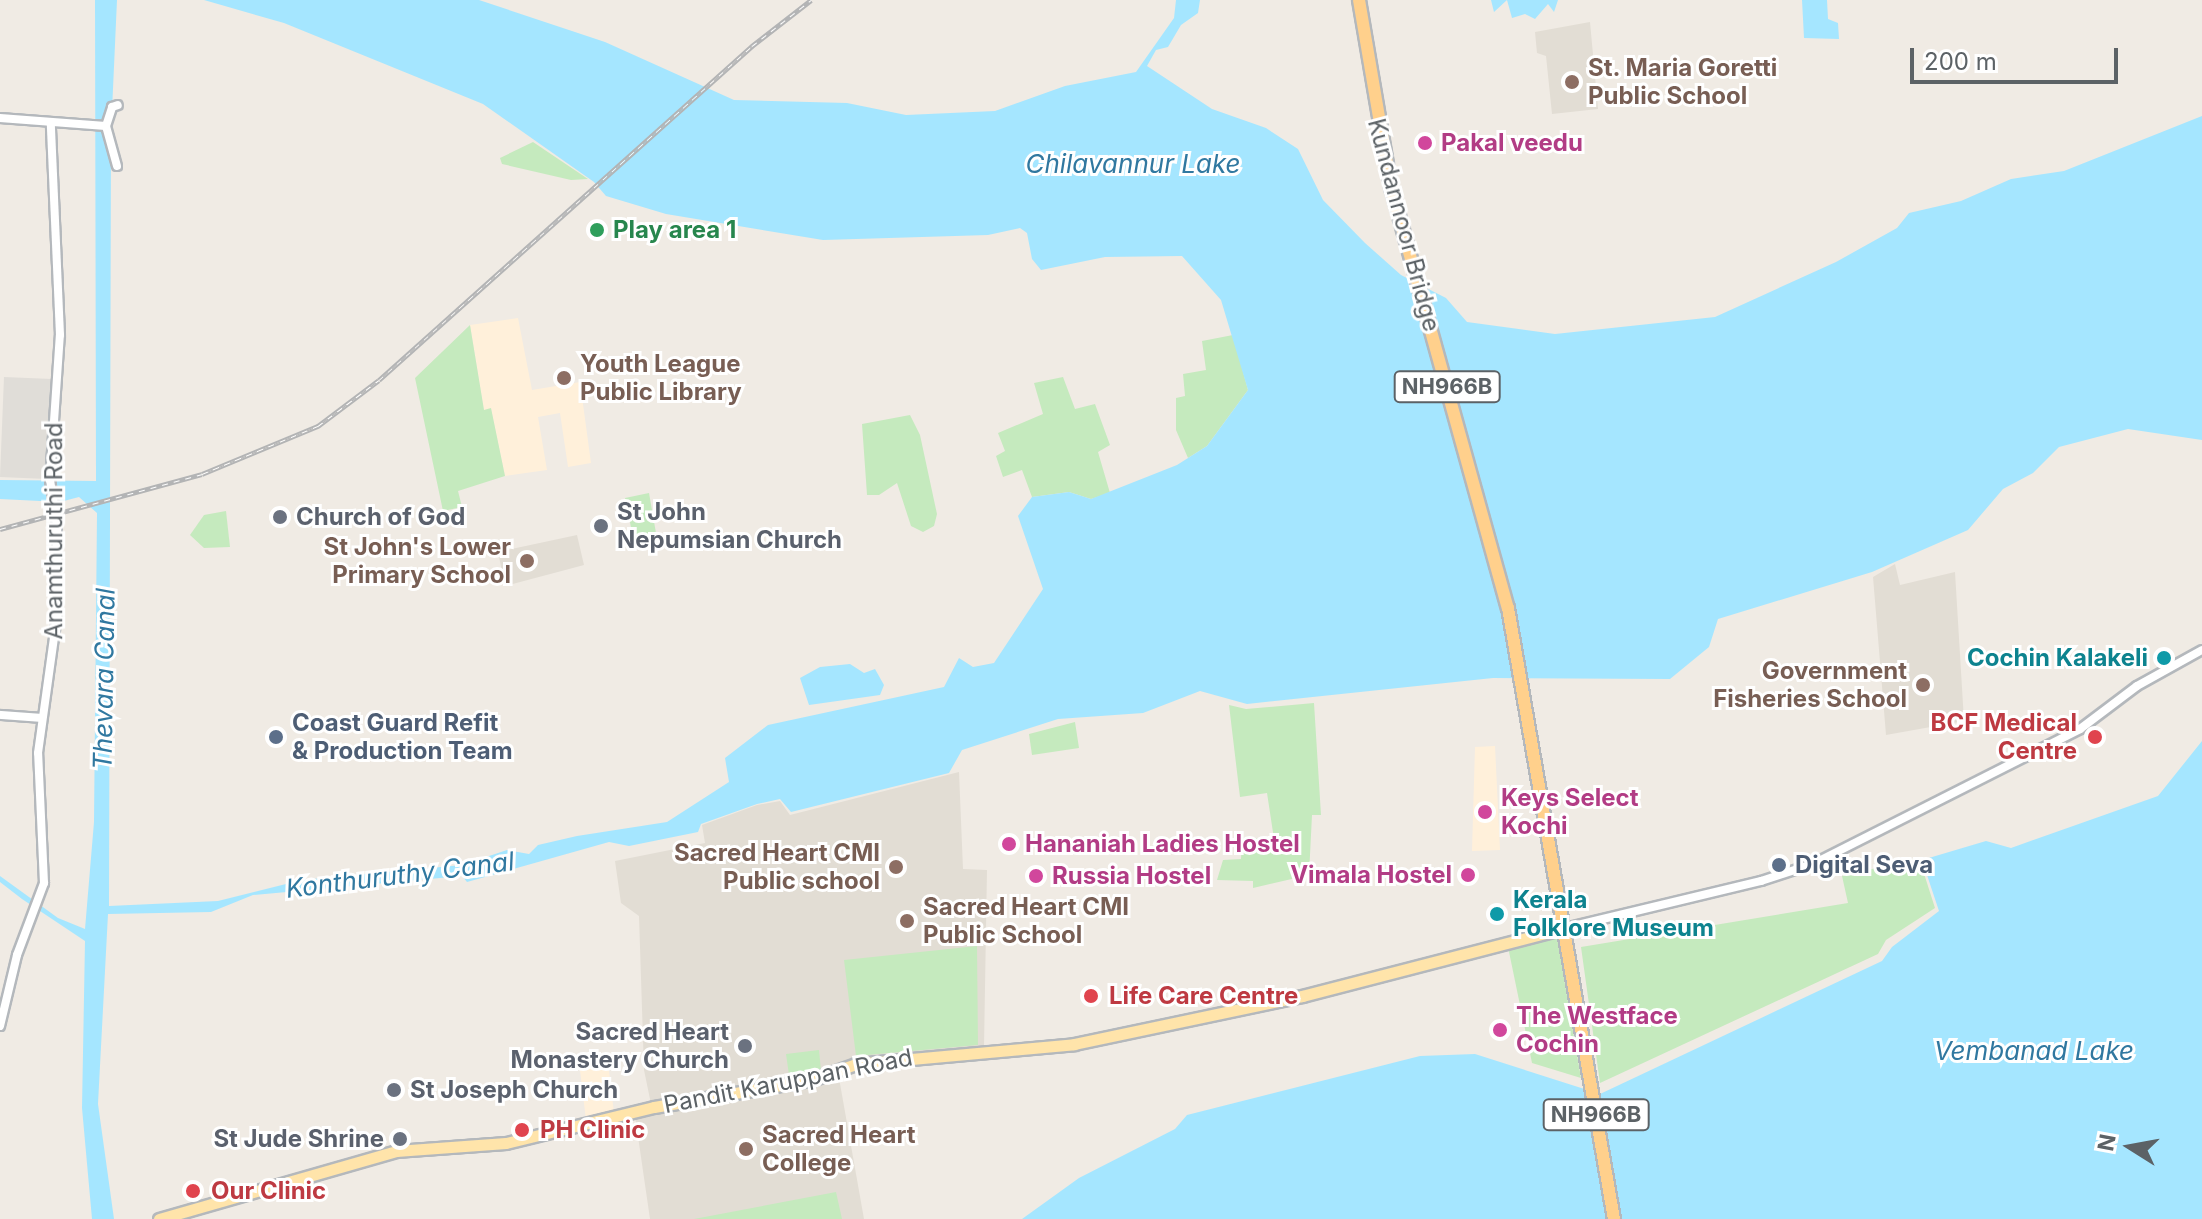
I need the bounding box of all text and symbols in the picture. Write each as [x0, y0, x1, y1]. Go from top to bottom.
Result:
scale bar [1914, 32, 2122, 82]
text: 200 m [1924, 47, 1997, 76]
place label: St. Maria Goretti Public School [1588, 54, 1778, 110]
marker: St. Maria Goretti Public School [1563, 73, 1581, 91]
street label: Kundannoor Bridge [1362, 115, 1446, 335]
place label: Pakal veedu [1441, 129, 1583, 157]
marker: Pakal veedu [1416, 134, 1434, 152]
water label: Chilavannur Lake [1025, 148, 1241, 180]
place label: Play area 1 [613, 216, 736, 244]
marker: Play area 1 [588, 221, 606, 239]
place label: Youth League Public Library [580, 350, 742, 406]
marker: Youth League Public Library [555, 369, 573, 387]
road number: NH966B [1393, 369, 1501, 405]
street label: Anamthuruthi Road [40, 422, 68, 640]
place label: St John Nepumsian Church [617, 498, 842, 554]
place label: Church of God [296, 503, 465, 531]
marker: Church of God [271, 508, 289, 526]
marker: St John Nepumsian Church [592, 517, 610, 535]
place label: St John's Lower Primary School [324, 533, 511, 589]
marker: St John's Lower Primary School [518, 552, 536, 570]
water label: Thevara Canal [87, 588, 121, 770]
place label: Cochin Kalakeli [1967, 644, 2148, 672]
marker: Cochin Kalakeli [2155, 649, 2173, 667]
place label: Government Fisheries School [1713, 657, 1907, 713]
marker: Government Fisheries School [1914, 676, 1932, 694]
place label: Coast Guard Refit & Production Team [292, 709, 513, 765]
place label: BCF Medical Centre [1931, 709, 2077, 765]
marker: BCF Medical Centre [2084, 726, 2106, 748]
marker: Coast Guard Refit & Production Team [267, 728, 285, 746]
place label: Keys Select Kochi [1501, 784, 1638, 840]
marker: Keys Select Kochi [1476, 803, 1494, 821]
place label: Hananiah Ladies Hostel [1025, 830, 1300, 858]
marker: Hananiah Ladies Hostel [1000, 835, 1018, 853]
place label: Sacred Heart CMI Public school [674, 839, 880, 895]
water label: Konthuruthy Canal [284, 846, 516, 904]
place label: Digital Seva [1795, 851, 1933, 879]
marker: Digital Seva [1770, 856, 1788, 874]
marker: Sacred Heart CMI Public school [887, 858, 905, 876]
place label: Vimala Hostel [1290, 861, 1452, 889]
place label: Russia Hostel [1052, 862, 1211, 890]
marker: Vimala Hostel [1459, 866, 1477, 884]
marker: Russia Hostel [1027, 867, 1045, 885]
place label: Kerala Folklore Museum [1513, 886, 1714, 942]
place label: Sacred Heart CMI Public School [923, 893, 1129, 949]
marker: Kerala Folklore Museum [1488, 905, 1506, 923]
marker: Sacred Heart CMI Public School [898, 912, 916, 930]
place label: Life Care Centre [1109, 982, 1298, 1010]
marker: Life Care Centre [1080, 985, 1102, 1007]
place label: The Westface Cochin [1516, 1002, 1678, 1058]
place label: Sacred Heart Monastery Church [511, 1018, 729, 1074]
marker: The Westface Cochin [1491, 1021, 1509, 1039]
water label: Vembanad Lake [1934, 1035, 2134, 1067]
marker: Sacred Heart Monastery Church [736, 1037, 754, 1055]
street label: Pandit Karuppan Road [661, 1043, 915, 1119]
place label: St Joseph Church [410, 1076, 618, 1104]
marker: St Joseph Church [385, 1081, 403, 1099]
road number: NH966B [1542, 1097, 1650, 1133]
north arrow [2090, 1107, 2170, 1187]
place label: PH Clinic [540, 1116, 645, 1144]
marker: PH Clinic [511, 1119, 533, 1141]
place label: Sacred Heart College [762, 1121, 915, 1177]
place label: St Jude Shrine [213, 1125, 384, 1153]
marker: St Jude Shrine [391, 1130, 409, 1148]
text: N [2092, 1132, 2121, 1153]
marker: Sacred Heart College [737, 1140, 755, 1158]
place label: Our Clinic [211, 1177, 326, 1205]
marker: Our Clinic [182, 1180, 204, 1202]

